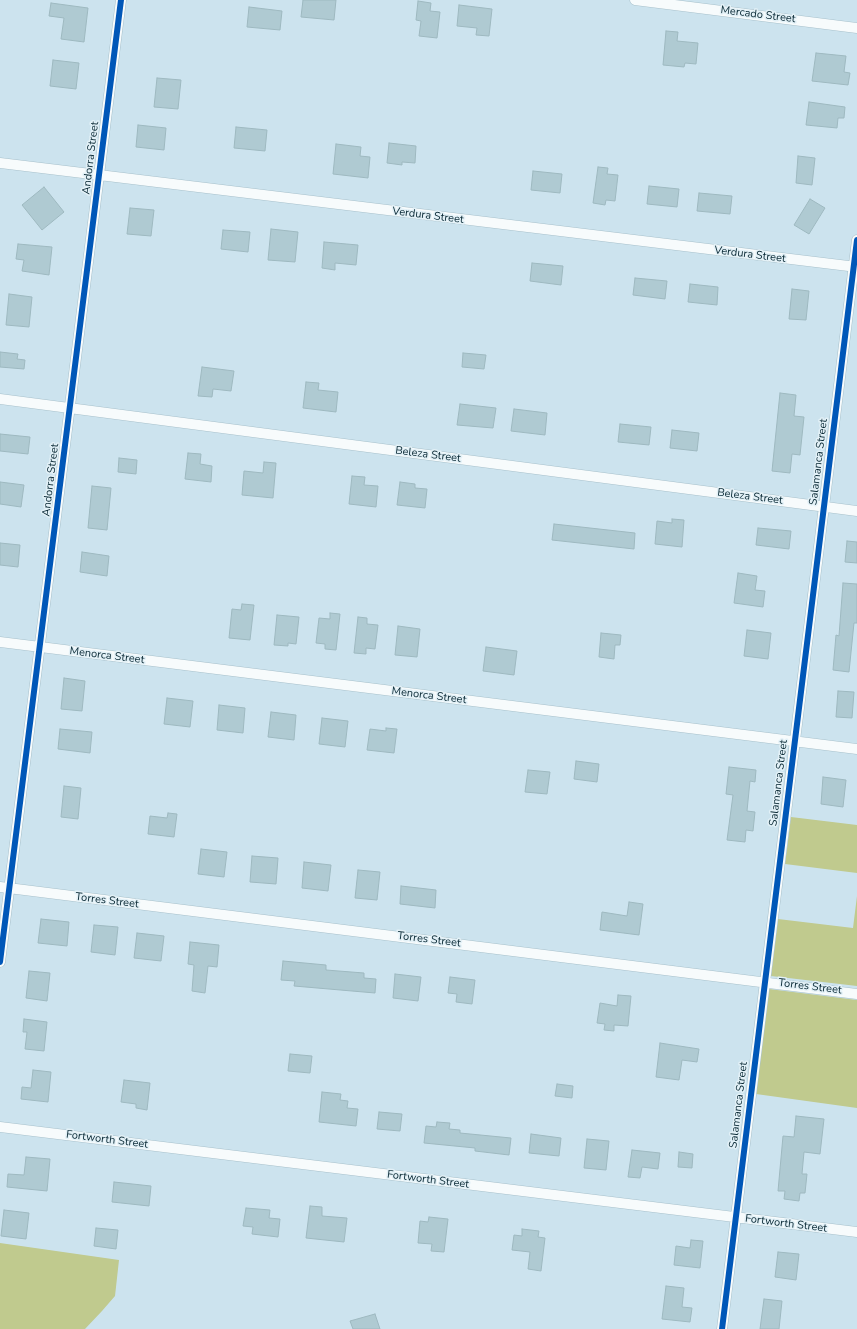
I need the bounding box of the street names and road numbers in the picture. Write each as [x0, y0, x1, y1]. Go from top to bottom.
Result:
street label: Mercado Street [720, 4, 796, 26]
street label: Andorra Street [80, 121, 102, 195]
street label: Verdura Street [392, 205, 464, 227]
street label: Verdura Street [714, 244, 786, 266]
street label: Salamanca Street [807, 418, 831, 506]
street label: Andorra Street [40, 443, 62, 517]
street label: Beleza Street [394, 444, 462, 466]
street label: Beleza Street [716, 486, 784, 508]
street label: Menorca Street [69, 645, 145, 667]
street label: Menorca Street [391, 685, 467, 707]
street label: Salamanca Street [767, 739, 791, 827]
street label: Torres Street [75, 891, 139, 911]
street label: Torres Street [397, 930, 461, 950]
street label: Torres Street [778, 977, 842, 997]
street label: Salamanca Street [727, 1061, 751, 1149]
street label: Fortworth Street [65, 1128, 149, 1152]
street label: Fortworth Street [386, 1168, 470, 1192]
street label: Fortworth Street [744, 1212, 828, 1236]

